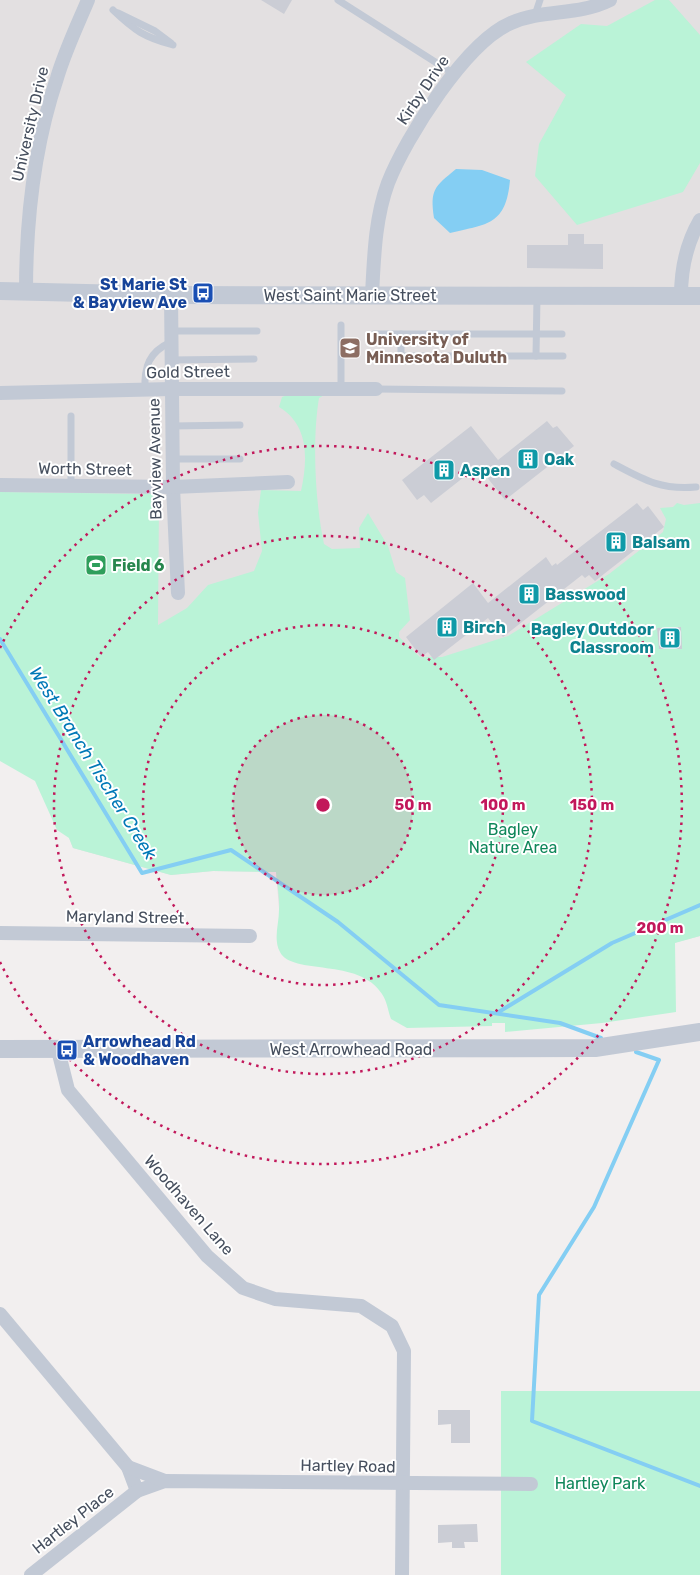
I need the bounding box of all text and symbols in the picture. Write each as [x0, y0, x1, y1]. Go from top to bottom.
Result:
street label: Kirby Drive [393, 52, 453, 128]
street label: University Drive [8, 65, 52, 183]
place label: St Marie St & Bayview Ave [73, 275, 188, 312]
bus stop icon: St Marie St & Bayview Ave [191, 281, 215, 305]
street label: West Saint Marie Street [264, 286, 436, 305]
place label: University of Minnesota Duluth [366, 330, 507, 367]
school or university icon: University of Minnesota Duluth [338, 336, 362, 360]
street label: Gold Street [146, 362, 230, 382]
street label: Bayview Avenue [144, 398, 166, 520]
building icon: Oak [516, 447, 540, 471]
place label: Oak [544, 450, 575, 469]
building icon: Aspen [432, 458, 456, 482]
street label: Worth Street [38, 459, 132, 479]
place label: Aspen [460, 461, 510, 480]
building icon: Balsam [604, 530, 628, 554]
place label: Balsam [632, 533, 690, 552]
sports icon: Field 6 [84, 553, 108, 577]
place label: Field 6 [112, 556, 164, 575]
building icon: Basswood [517, 582, 541, 606]
place label: Basswood [545, 585, 626, 604]
building icon: Birch [435, 615, 459, 639]
place label: Birch [463, 618, 506, 637]
place label: Bagley Outdoor Classroom [531, 620, 655, 657]
building icon: Bagley Outdoor Classroom [658, 626, 682, 650]
water label: West Branch Tischer Creek [24, 662, 162, 864]
centre of rings [314, 796, 332, 814]
text: 50 m [395, 796, 431, 814]
text: 100 m [481, 796, 525, 814]
text: 150 m [570, 796, 614, 814]
park label: Bagley Nature Area [469, 820, 557, 857]
street label: Maryland Street [66, 906, 184, 928]
text: 200 m [636, 919, 684, 937]
place label: Arrowhead Rd & Woodhaven [83, 1032, 196, 1069]
bus stop icon: Arrowhead Rd & Woodhaven [55, 1038, 79, 1062]
street label: West Arrowhead Road [270, 1040, 432, 1059]
street label: Woodhaven Lane [140, 1151, 238, 1259]
street label: Hartley Road [300, 1456, 396, 1476]
park label: Hartley Park [555, 1474, 646, 1493]
street label: Hartley Place [28, 1482, 118, 1558]

